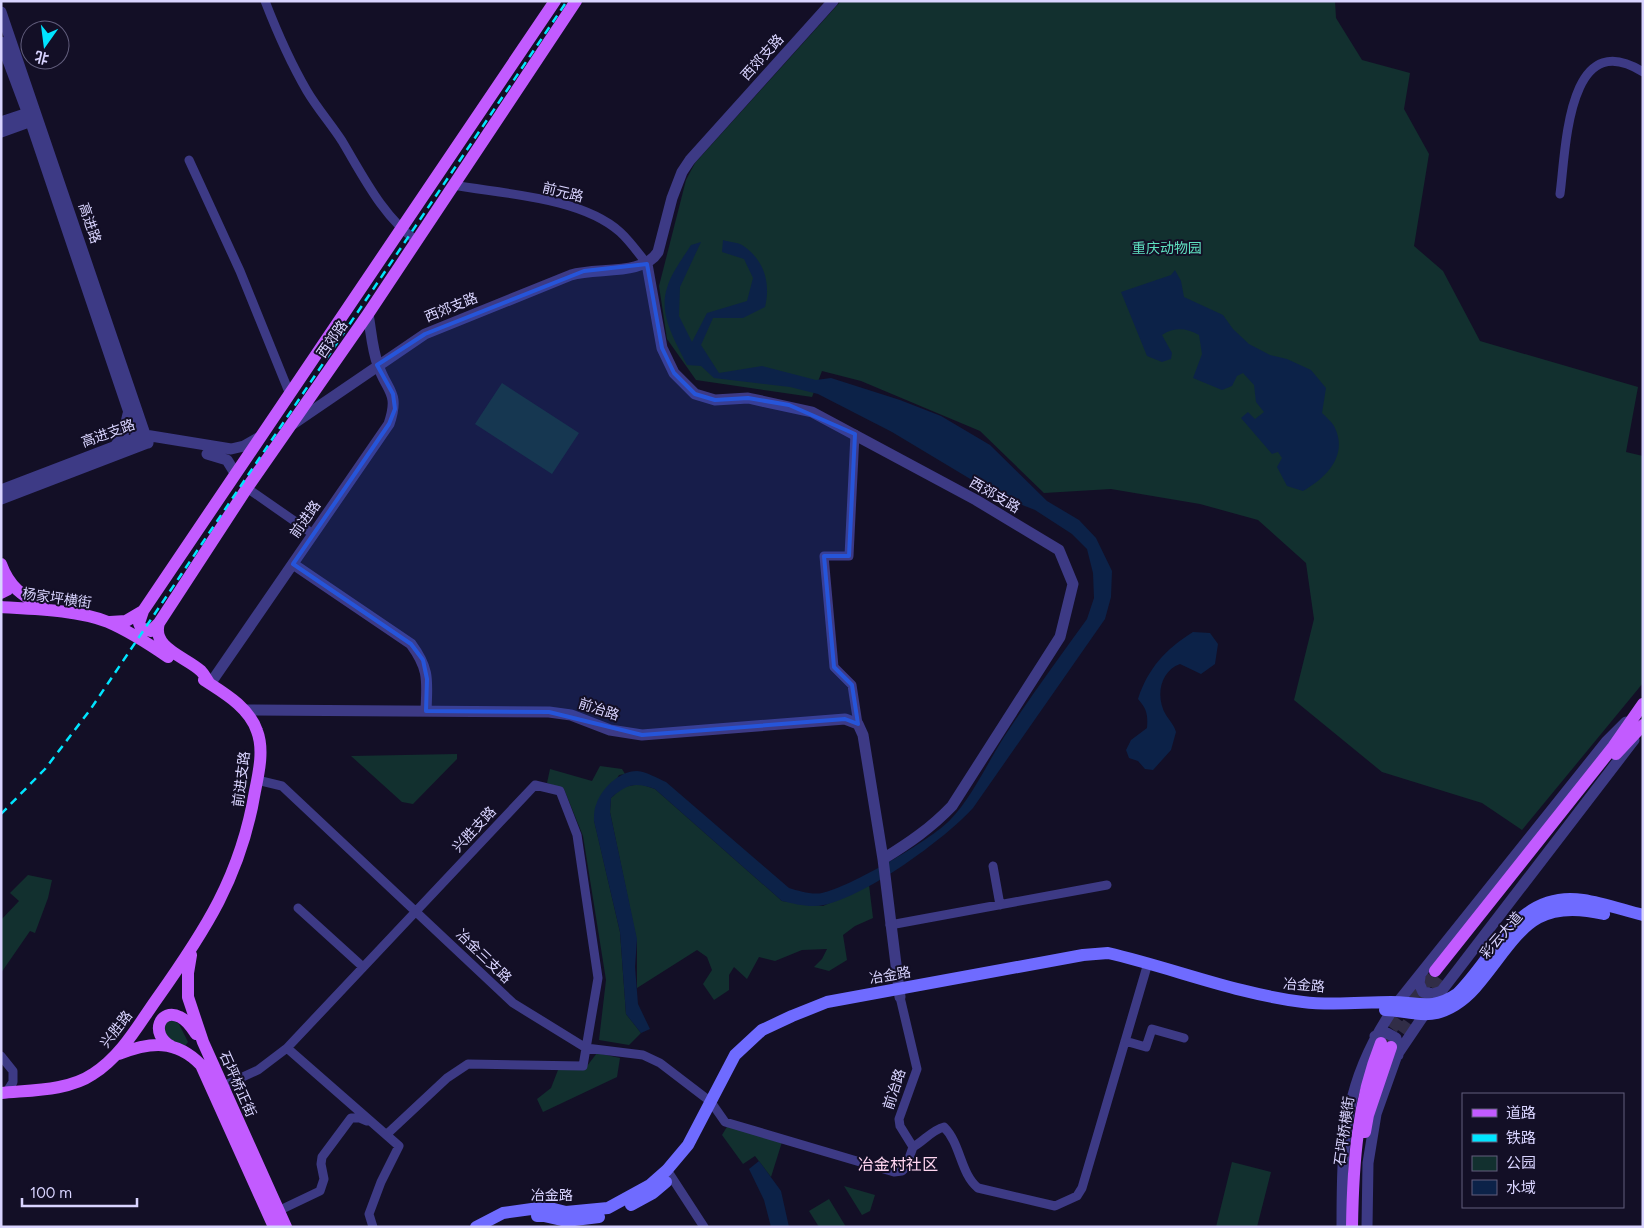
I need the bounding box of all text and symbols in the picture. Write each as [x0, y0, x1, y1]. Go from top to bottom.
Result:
north arrow [20, 20, 70, 70]
street label: 西郊支路 [737, 31, 787, 84]
text: 北 [33, 47, 51, 67]
street label: 前元路 [540, 179, 585, 206]
street label: 高进路 [75, 201, 104, 246]
park label: 重庆动物园 [1132, 240, 1202, 257]
street label: 西郊支路 [422, 289, 480, 326]
street label: 西郊路 [313, 317, 351, 361]
street label: 高进支路 [79, 416, 137, 451]
street label: 西郊支路 [966, 474, 1023, 517]
street label: 前进路 [286, 497, 324, 541]
street label: 杨家坪横街 [21, 585, 93, 612]
street label: 前冶路 [576, 695, 621, 724]
street label: 前进支路 [230, 750, 253, 808]
street label: 兴胜支路 [449, 803, 500, 856]
street label: 彩云大道 [1477, 909, 1526, 962]
street label: 冶金三支路 [453, 926, 515, 987]
street label: 冶金路 [868, 963, 912, 988]
street label: 冶金路 [1282, 975, 1326, 996]
street label: 兴胜路 [97, 1008, 136, 1051]
street label: 石坪桥正街 [216, 1049, 260, 1120]
street label: 前冶路 [880, 1067, 909, 1112]
legend [1462, 1093, 1624, 1208]
street label: 石坪桥横街 [1331, 1095, 1358, 1167]
text: 道路 [1506, 1104, 1536, 1122]
text: 铁路 [1506, 1129, 1536, 1147]
text: 公园 [1506, 1154, 1536, 1172]
district label: 冶金村社区 [858, 1155, 938, 1174]
scale bar [22, 1176, 138, 1208]
text: 水域 [1506, 1179, 1536, 1197]
text: 100 m [30, 1184, 72, 1202]
street label: 冶金路 [531, 1187, 573, 1204]

